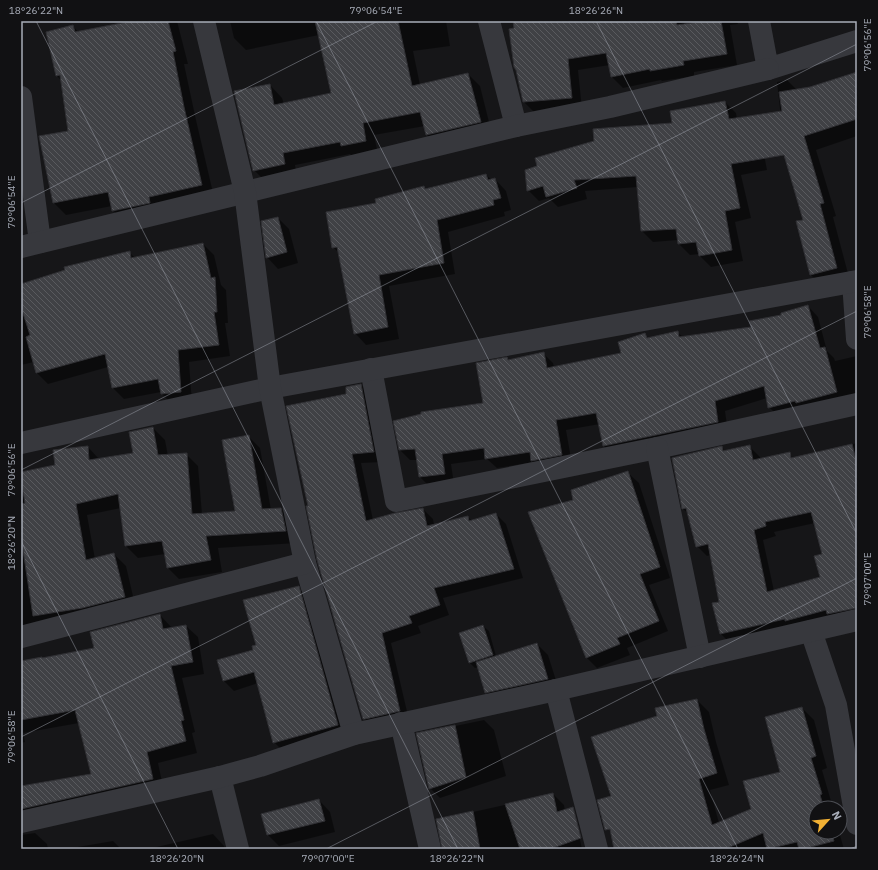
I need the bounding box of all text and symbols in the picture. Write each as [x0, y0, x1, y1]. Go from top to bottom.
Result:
text: 18°26'22"N [9, 4, 63, 17]
text: 79°06'54"E [349, 4, 403, 17]
text: 18°26'26"N [569, 4, 623, 17]
text: 79°06'56"E [861, 18, 874, 72]
text: 79°06'54"E [5, 175, 18, 229]
text: 79°06'58"E [861, 285, 874, 339]
text: 79°06'56"E [5, 443, 18, 497]
text: 18°26'20"N [5, 516, 18, 570]
text: 79°07'00"E [861, 552, 874, 606]
text: 79°06'58"E [5, 710, 18, 764]
north arrow [808, 800, 848, 840]
text: N [829, 809, 845, 822]
text: 18°26'20"N [150, 852, 204, 865]
text: 79°07'00"E [301, 852, 355, 865]
text: 18°26'22"N [430, 852, 484, 865]
text: 18°26'24"N [710, 852, 764, 865]

